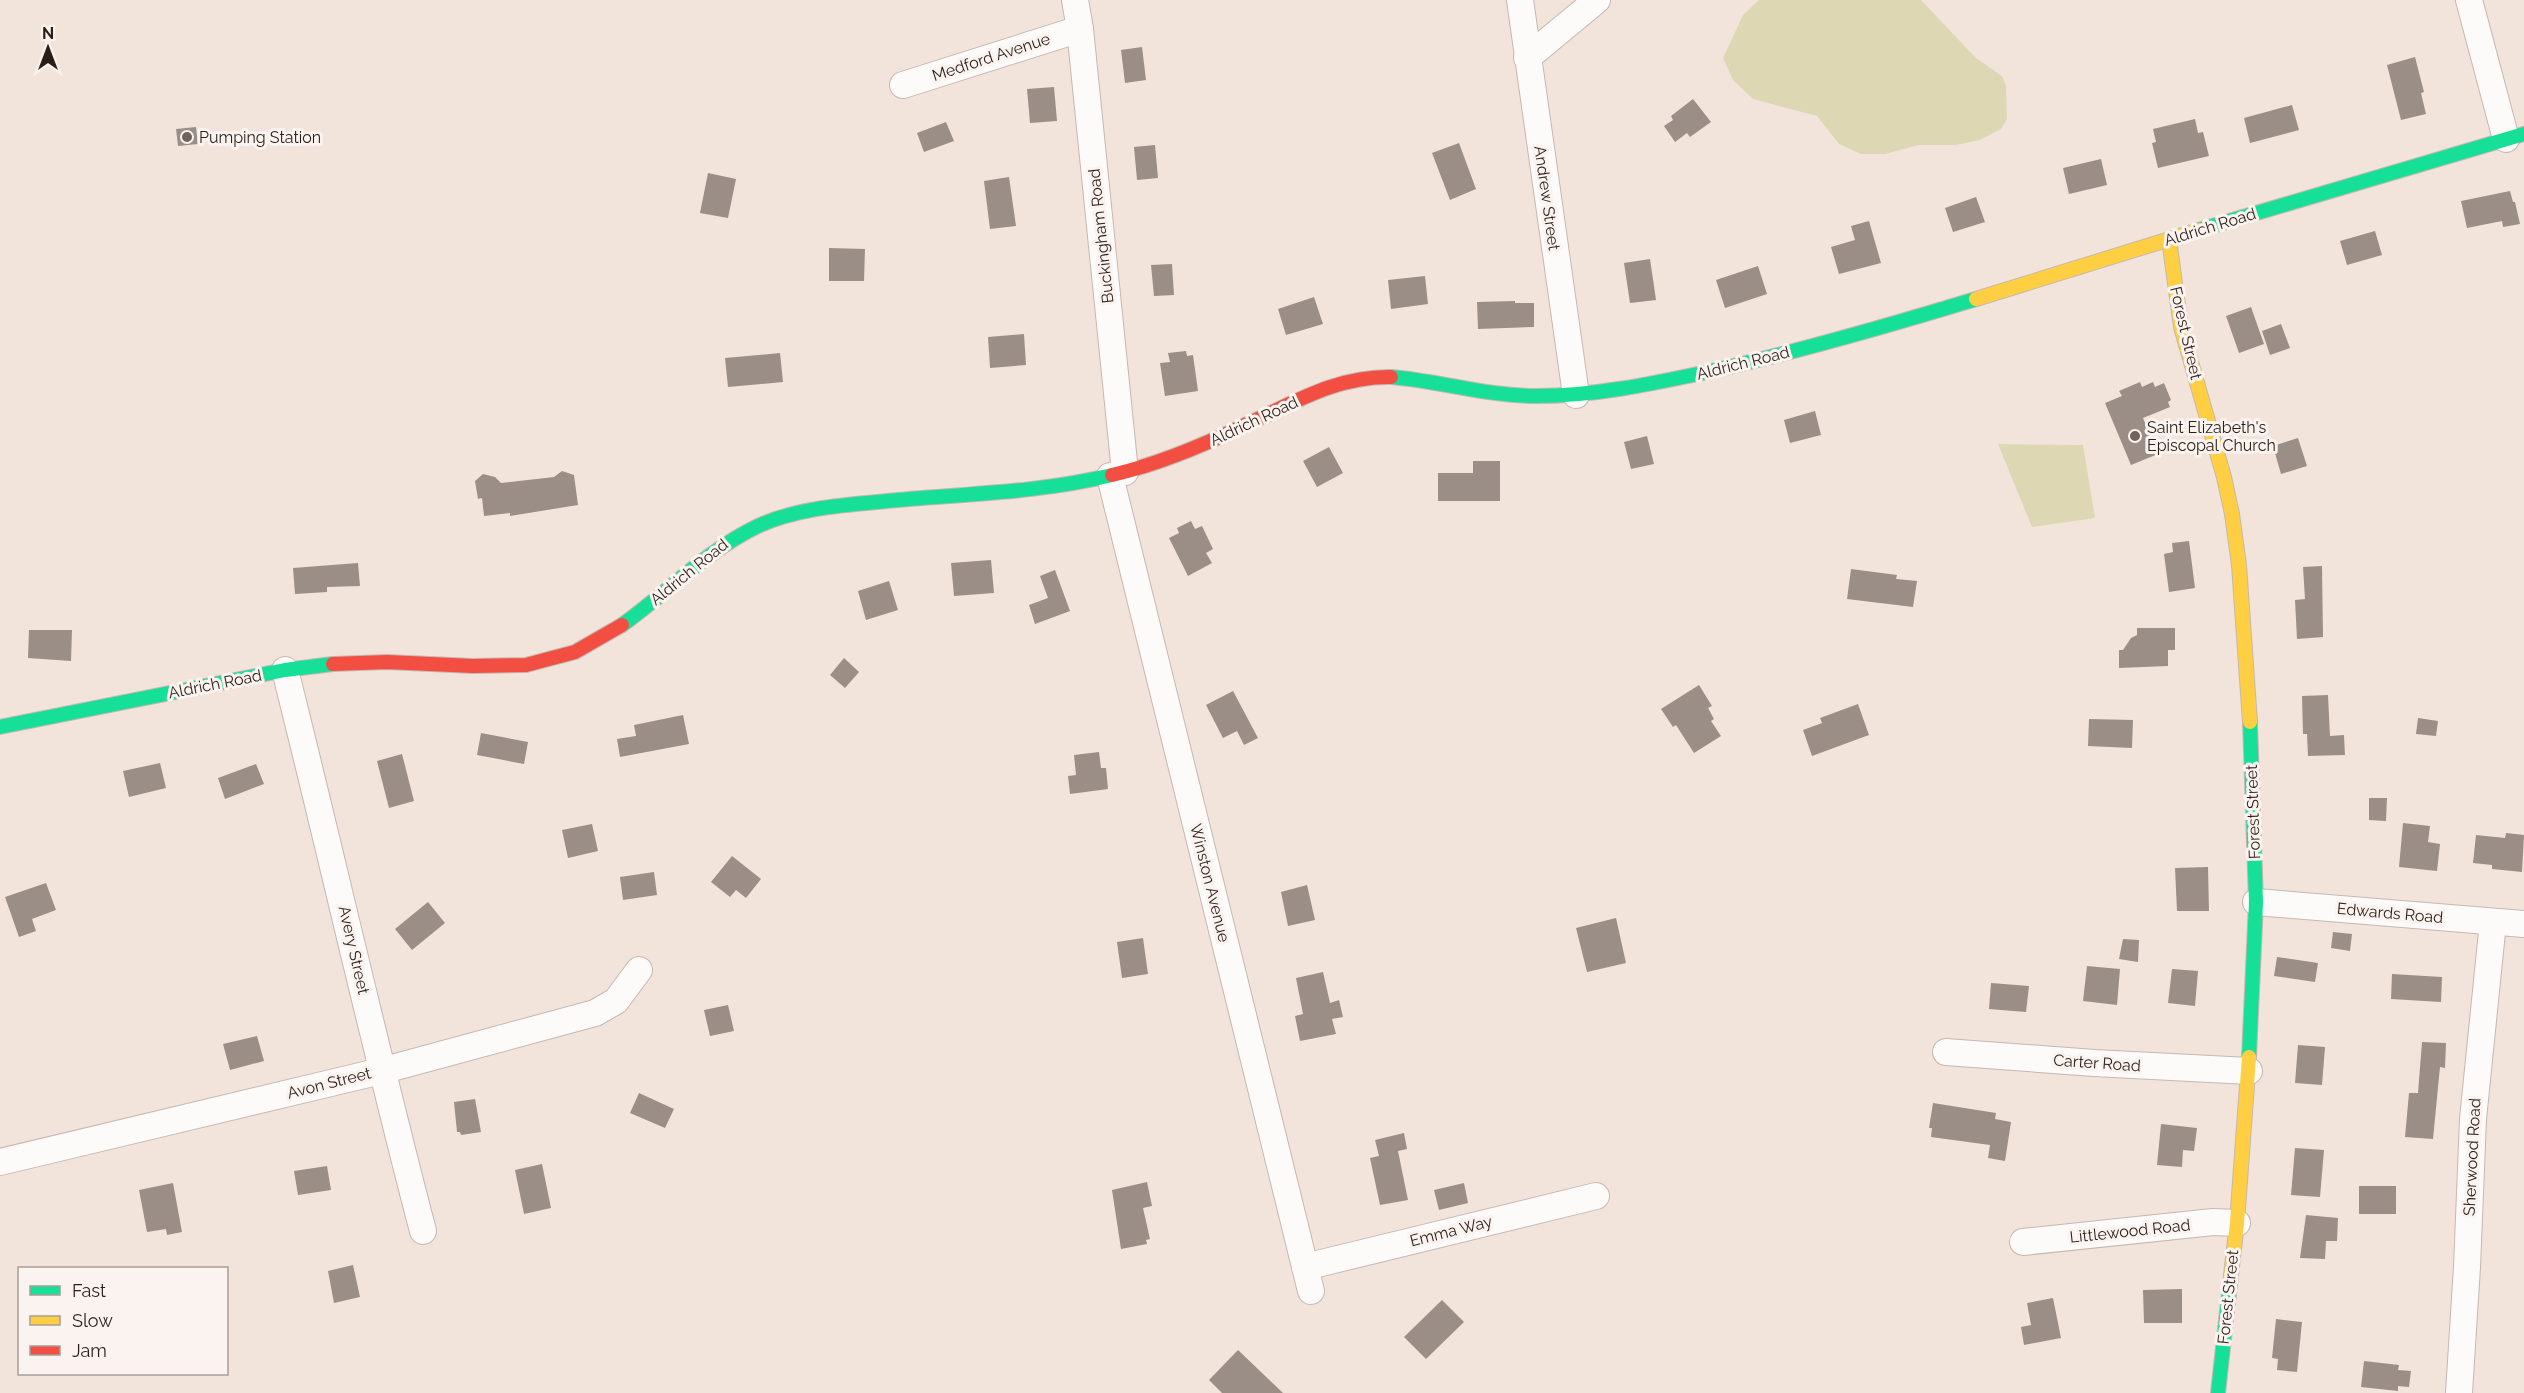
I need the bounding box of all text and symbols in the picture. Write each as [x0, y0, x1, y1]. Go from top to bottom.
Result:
north arrow [18, 18, 78, 78]
text: N [42, 24, 54, 43]
street label: Medford Avenue [930, 29, 1052, 85]
place label: Pumping Station [199, 128, 321, 147]
marker: Pumping Station [180, 130, 194, 144]
street label: Andrew Street [1530, 144, 1564, 252]
street label: Buckingham Road [1084, 168, 1118, 304]
street label: Aldrich Road [2162, 204, 2258, 250]
street label: Forest Street [2166, 285, 2206, 382]
street label: Aldrich Road [1695, 342, 1791, 384]
street label: Aldrich Road [1207, 392, 1301, 450]
place label: Saint Elizabeth's Episcopal Church [2147, 418, 2276, 455]
marker: Saint Elizabeth's Episcopal Church [2128, 429, 2142, 443]
street label: Aldrich Road [646, 535, 732, 609]
street label: Aldrich Road [167, 666, 263, 702]
street label: Forest Street [2242, 764, 2264, 860]
street label: Winston Avenue [1186, 822, 1234, 944]
street label: Edwards Road [2336, 899, 2444, 927]
street label: Avery Street [335, 904, 374, 997]
street label: Carter Road [2053, 1050, 2141, 1076]
street label: Avon Street [285, 1063, 374, 1103]
street label: Sherwood Road [2459, 1097, 2485, 1217]
street label: Emma Way [1408, 1212, 1495, 1250]
street label: Littlewood Road [2069, 1215, 2191, 1247]
street label: Forest Street [2214, 1248, 2242, 1345]
legend [18, 1267, 228, 1375]
text: Fast [72, 1280, 106, 1301]
text: Slow [72, 1310, 113, 1331]
text: Jam [72, 1340, 107, 1361]

